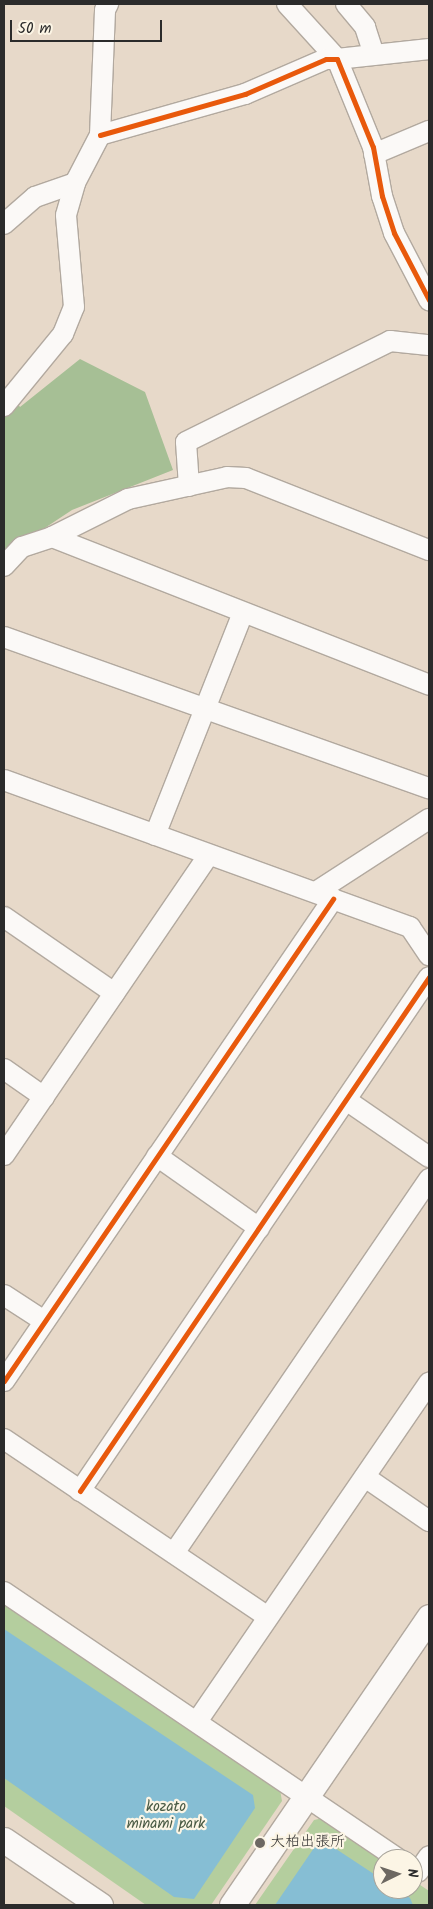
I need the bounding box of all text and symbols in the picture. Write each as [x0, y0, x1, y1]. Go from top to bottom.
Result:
scale bar [12, 10, 165, 42]
text: 50 m [18, 17, 52, 41]
park label: kozato minami park [127, 1798, 205, 1833]
place label: 大柏出張所 [270, 1834, 345, 1852]
marker: 大柏出張所 [254, 1837, 266, 1849]
north arrow [373, 1849, 423, 1899]
text: N [401, 1868, 423, 1878]

